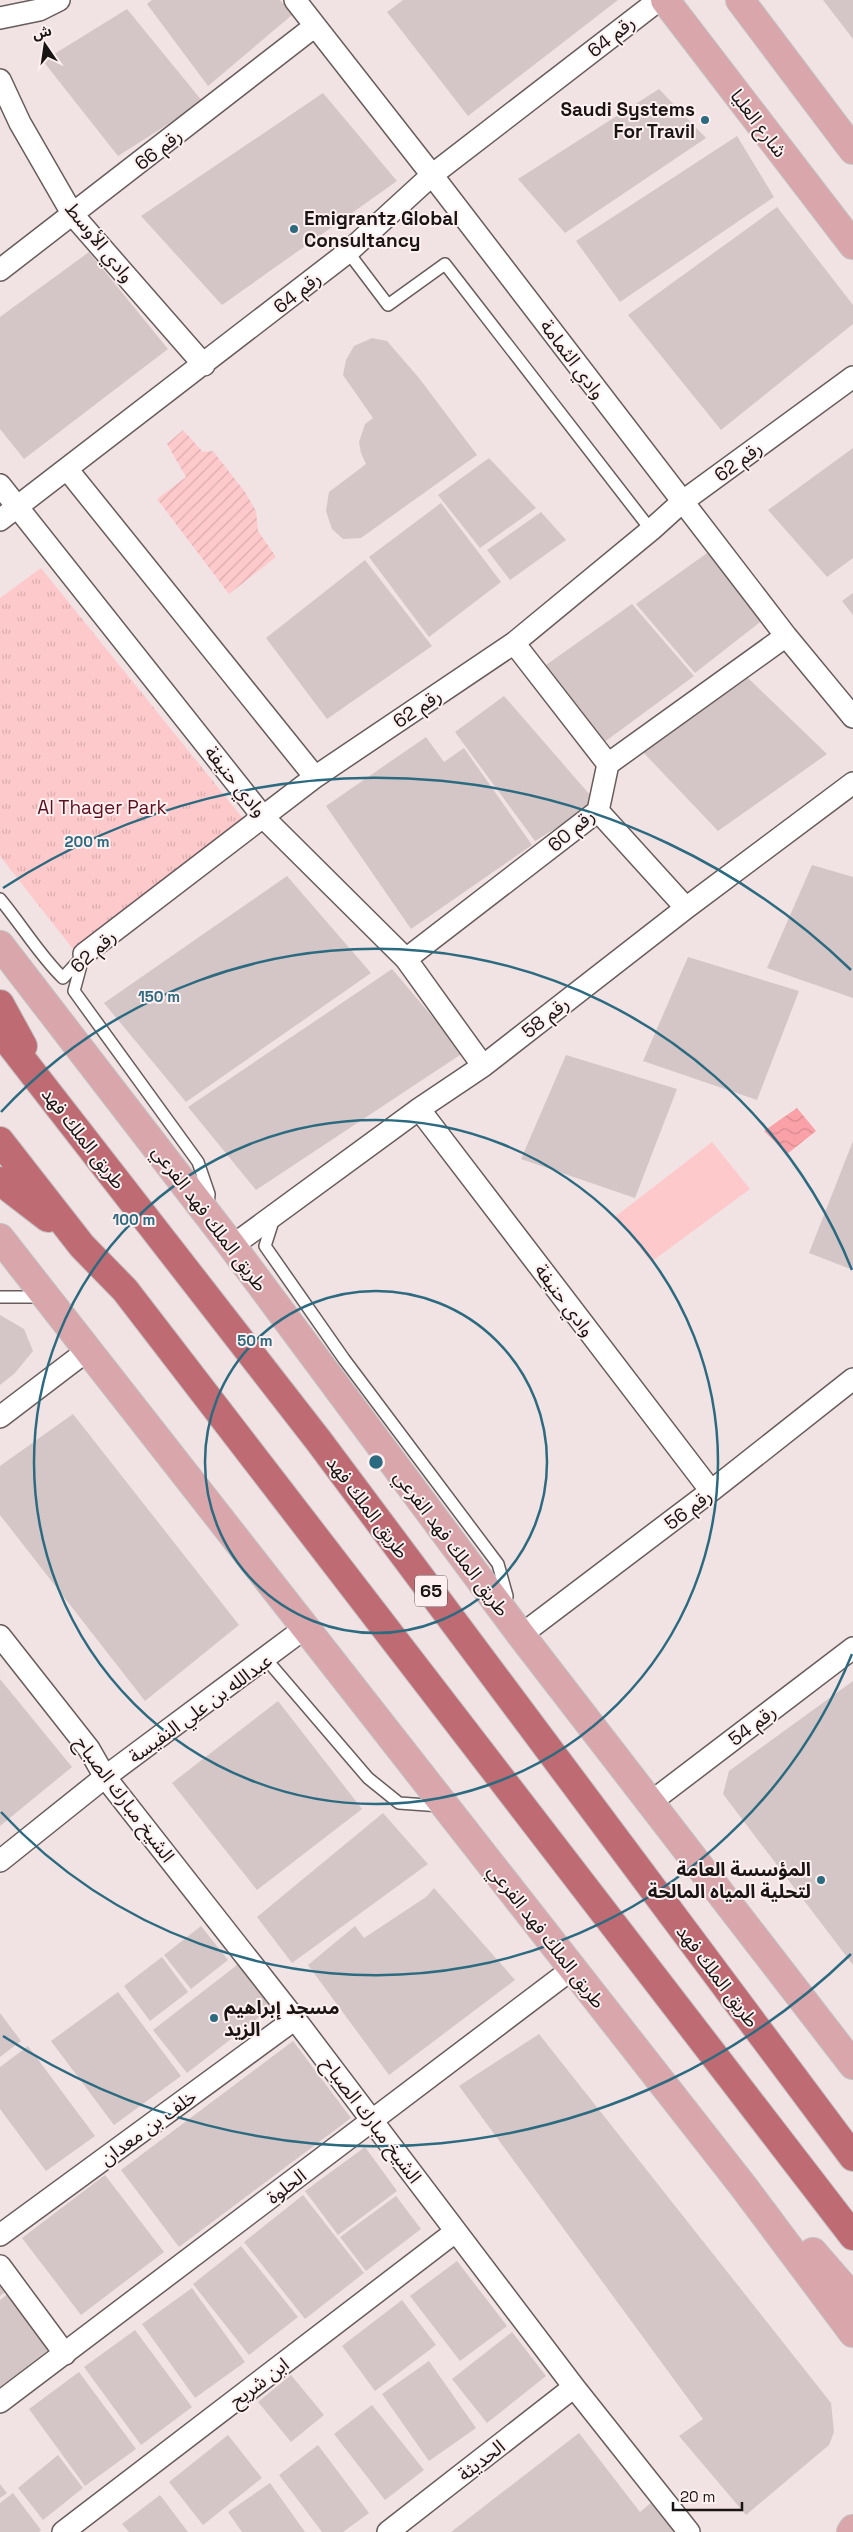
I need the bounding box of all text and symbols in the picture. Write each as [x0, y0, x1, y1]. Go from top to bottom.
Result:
street label: رقم 64 [582, 10, 642, 64]
north arrow [20, 20, 70, 70]
text: ش [31, 21, 53, 43]
street label: شارع العليا [724, 84, 793, 163]
place label: Saudi Systems For Travil [561, 97, 695, 144]
marker: Saudi Systems For Travil [699, 114, 711, 126]
street label: رقم 66 [129, 123, 188, 177]
street label: وادي الأوسط [58, 197, 140, 289]
place label: Emigrantz Global Consultancy [304, 206, 458, 253]
marker: Emigrantz Global Consultancy [288, 223, 300, 235]
street label: رقم 64 [268, 266, 328, 320]
street label: وادي الثمامة [533, 314, 611, 406]
street label: رقم 62 [709, 436, 768, 489]
street label: رقم 62 [388, 683, 448, 735]
street label: وادي حنيفة [197, 740, 272, 824]
park label: Al Thager Park [37, 795, 167, 820]
street label: رقم 60 [542, 803, 601, 859]
text: 200 m [65, 832, 109, 851]
street label: رقم 62 [65, 924, 123, 980]
text: 150 m [138, 987, 180, 1006]
street label: رقم 58 [516, 991, 575, 1045]
street label: طريق الملك فهد [36, 1082, 131, 1194]
street label: طريق الملك فهد الفرعي [144, 1140, 273, 1298]
text: 100 m [113, 1210, 155, 1229]
street label: وادي حنيفة [527, 1259, 600, 1343]
text: 50 m [237, 1331, 273, 1350]
street label: طريق الملك فهد [321, 1451, 415, 1564]
centre of rings [367, 1453, 385, 1471]
street label: طريق الملك فهد الفرعي [386, 1465, 515, 1623]
street label: رقم 56 [659, 1483, 718, 1537]
road number: 65 [415, 1575, 447, 1606]
street label: عبدالله بن علي النفيسة [124, 1648, 278, 1771]
street label: رقم 54 [723, 1699, 782, 1753]
street label: الشيخ مبارك الصباح [67, 1731, 180, 1869]
place label: المؤسسة العامة لتحلية المياه المالحة [648, 1857, 811, 1904]
street label: طريق الملك فهد الفرعي [480, 1859, 611, 2015]
marker: المؤسسة العامة لتحلية المياه المالحة [815, 1874, 827, 1886]
street label: طريق الملك فهد [671, 1920, 765, 2033]
place label: مسجد إبراهيم الزيد [224, 1995, 339, 2042]
marker: مسجد إبراهيم الزيد [208, 2012, 220, 2024]
street label: الشيخ مبارك الصباح [314, 2052, 427, 2190]
street label: خلف بن معدان [95, 2084, 202, 2171]
street label: الحلوة [261, 2163, 311, 2210]
street label: ابن شريح [225, 2352, 295, 2415]
street label: الحديثة [452, 2434, 510, 2487]
scale bar [673, 2480, 742, 2512]
text: 20 m [680, 2487, 715, 2506]

